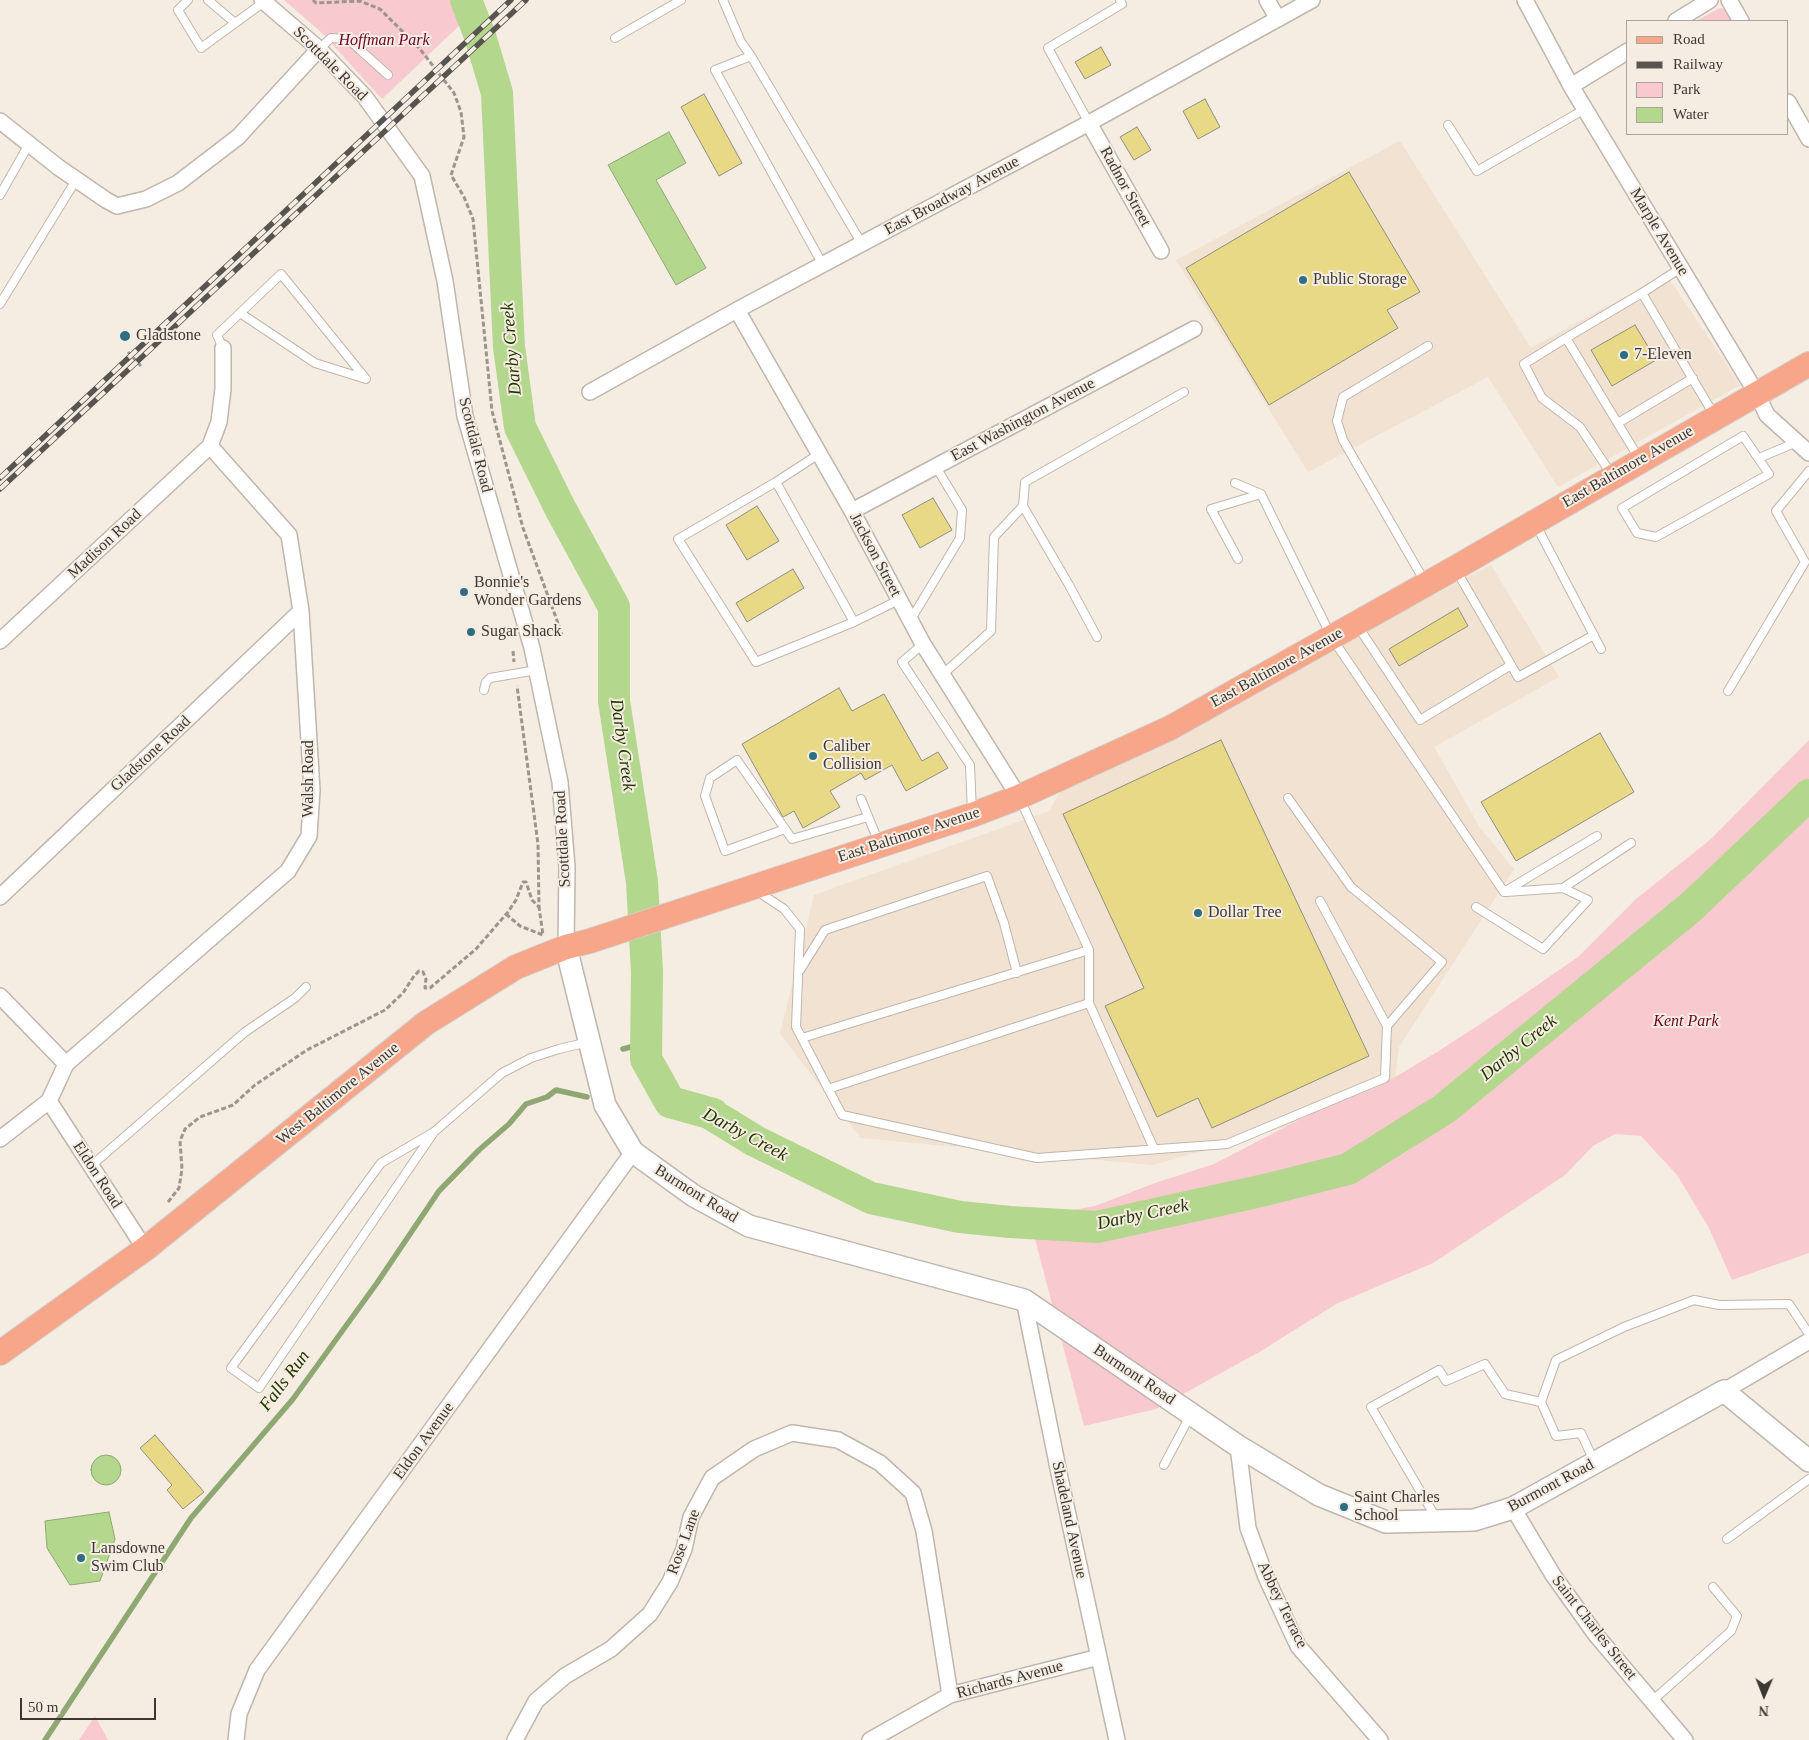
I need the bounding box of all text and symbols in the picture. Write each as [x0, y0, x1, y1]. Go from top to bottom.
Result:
legend [1626, 20, 1789, 135]
street label: Scottdale Road [289, 23, 371, 105]
park label: Hoffman Park [338, 31, 430, 51]
text: Road [1673, 31, 1705, 47]
text: Railway [1673, 56, 1723, 72]
text: Park [1673, 81, 1701, 97]
text: Water [1673, 106, 1708, 122]
street label: Radnor Street [1095, 144, 1155, 230]
street label: East Broadway Avenue [881, 152, 1023, 240]
street label: Marple Avenue [1625, 185, 1693, 279]
place label: Public Storage [1313, 270, 1407, 290]
marker: Public Storage [1297, 274, 1309, 286]
water label: Darby Creek [497, 302, 527, 396]
place label: Gladstone [136, 326, 201, 346]
marker: Gladstone [118, 329, 132, 343]
place label: 7-Eleven [1634, 345, 1692, 365]
marker: 7-Eleven [1618, 349, 1630, 361]
street label: East Washington Avenue [948, 374, 1098, 466]
street label: Scottdale Road [454, 395, 496, 495]
street label: East Baltimore Avenue [1559, 422, 1697, 512]
street label: Madison Road [64, 505, 146, 583]
street label: Jackson Street [845, 510, 905, 600]
place label: Bonnie's Wonder Gardens [474, 573, 582, 611]
marker: Bonnie's Wonder Gardens [458, 586, 470, 598]
place label: Sugar Shack [481, 622, 561, 642]
street label: East Baltimore Avenue [1208, 624, 1346, 712]
marker: Sugar Shack [465, 626, 477, 638]
water label: Darby Creek [605, 698, 639, 792]
street label: Gladstone Road [107, 712, 195, 796]
place label: Caliber Collision [823, 737, 882, 775]
street label: Walsh Road [299, 740, 319, 818]
marker: Caliber Collision [807, 750, 819, 762]
street label: Scottdale Road [551, 790, 575, 888]
street label: East Baltimore Avenue [836, 803, 982, 867]
place label: Dollar Tree [1208, 903, 1282, 923]
marker: Dollar Tree [1192, 907, 1204, 919]
water label: Darby Creek [1476, 1010, 1562, 1086]
park label: Kent Park [1653, 1012, 1719, 1032]
street label: West Baltimore Avenue [273, 1039, 403, 1149]
water label: Darby Creek [699, 1104, 791, 1166]
street label: Eldon Road [68, 1138, 126, 1212]
street label: Burmont Road [651, 1161, 741, 1227]
water label: Darby Creek [1095, 1195, 1191, 1235]
street label: Burmont Road [1089, 1341, 1179, 1409]
water label: Falls Run [255, 1346, 315, 1416]
street label: Eldon Avenue [390, 1399, 458, 1483]
street label: Burmont Road [1505, 1455, 1597, 1517]
street label: Shadeland Avenue [1047, 1460, 1091, 1580]
place label: Saint Charles School [1354, 1488, 1440, 1526]
marker: Saint Charles School [1338, 1501, 1350, 1513]
street label: Rose Lane [663, 1507, 705, 1577]
place label: Lansdowne Swim Club [91, 1539, 165, 1577]
marker: Lansdowne Swim Club [75, 1552, 87, 1564]
street label: Abbey Terrace [1253, 1558, 1311, 1652]
street label: Saint Charles Street [1547, 1572, 1641, 1684]
street label: Richards Avenue [955, 1657, 1065, 1703]
north arrow [1739, 1670, 1789, 1720]
scale bar [22, 1688, 159, 1720]
text: 50 m [28, 1699, 58, 1715]
text: N [1759, 1703, 1769, 1718]

